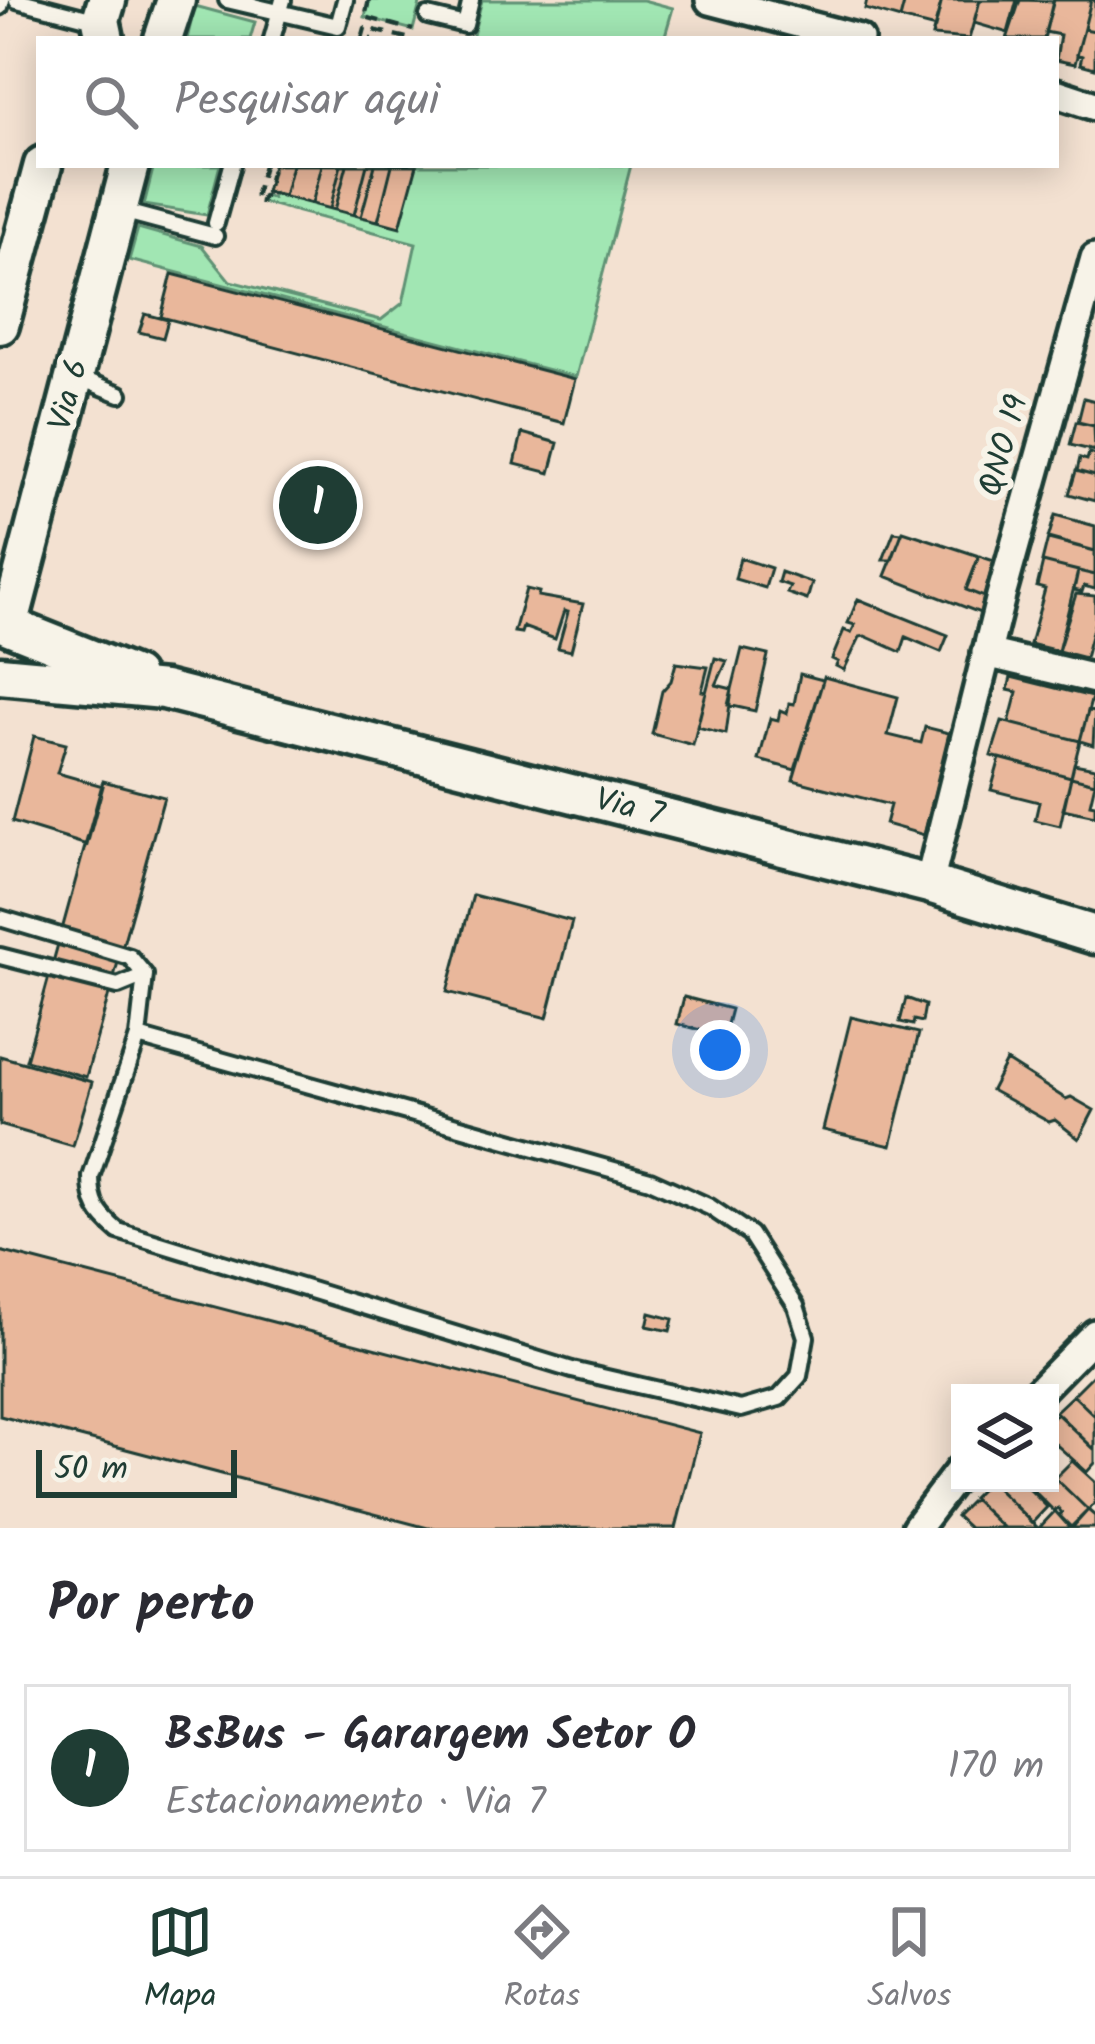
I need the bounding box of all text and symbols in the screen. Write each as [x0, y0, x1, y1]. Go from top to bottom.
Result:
search box [36, 36, 1059, 168]
text: Pesquisar aqui [174, 66, 440, 138]
icon: search [78, 69, 144, 135]
street label: Via 6 [35, 353, 105, 437]
street label: QNO 19 [965, 389, 1045, 503]
pin: 1 [279, 460, 357, 550]
street label: Via 7 [589, 774, 671, 843]
your location [690, 1020, 750, 1080]
map controls [951, 1384, 1059, 1492]
button: layers [951, 1384, 1059, 1492]
scale bar [36, 1444, 237, 1497]
text: 50 m [54, 1444, 128, 1497]
text: Por perto [48, 1566, 254, 1647]
text: BsBus - Garargem Setor O [165, 1701, 696, 1773]
text: 1 [84, 1737, 96, 1799]
text: 170 m [948, 1737, 1044, 1799]
text: Estacionamento · Via 7 [165, 1773, 546, 1835]
tab: Mapa [144, 1899, 216, 2024]
tab: Rotas [504, 1899, 580, 2024]
tab: Salvos [867, 1899, 951, 2024]

